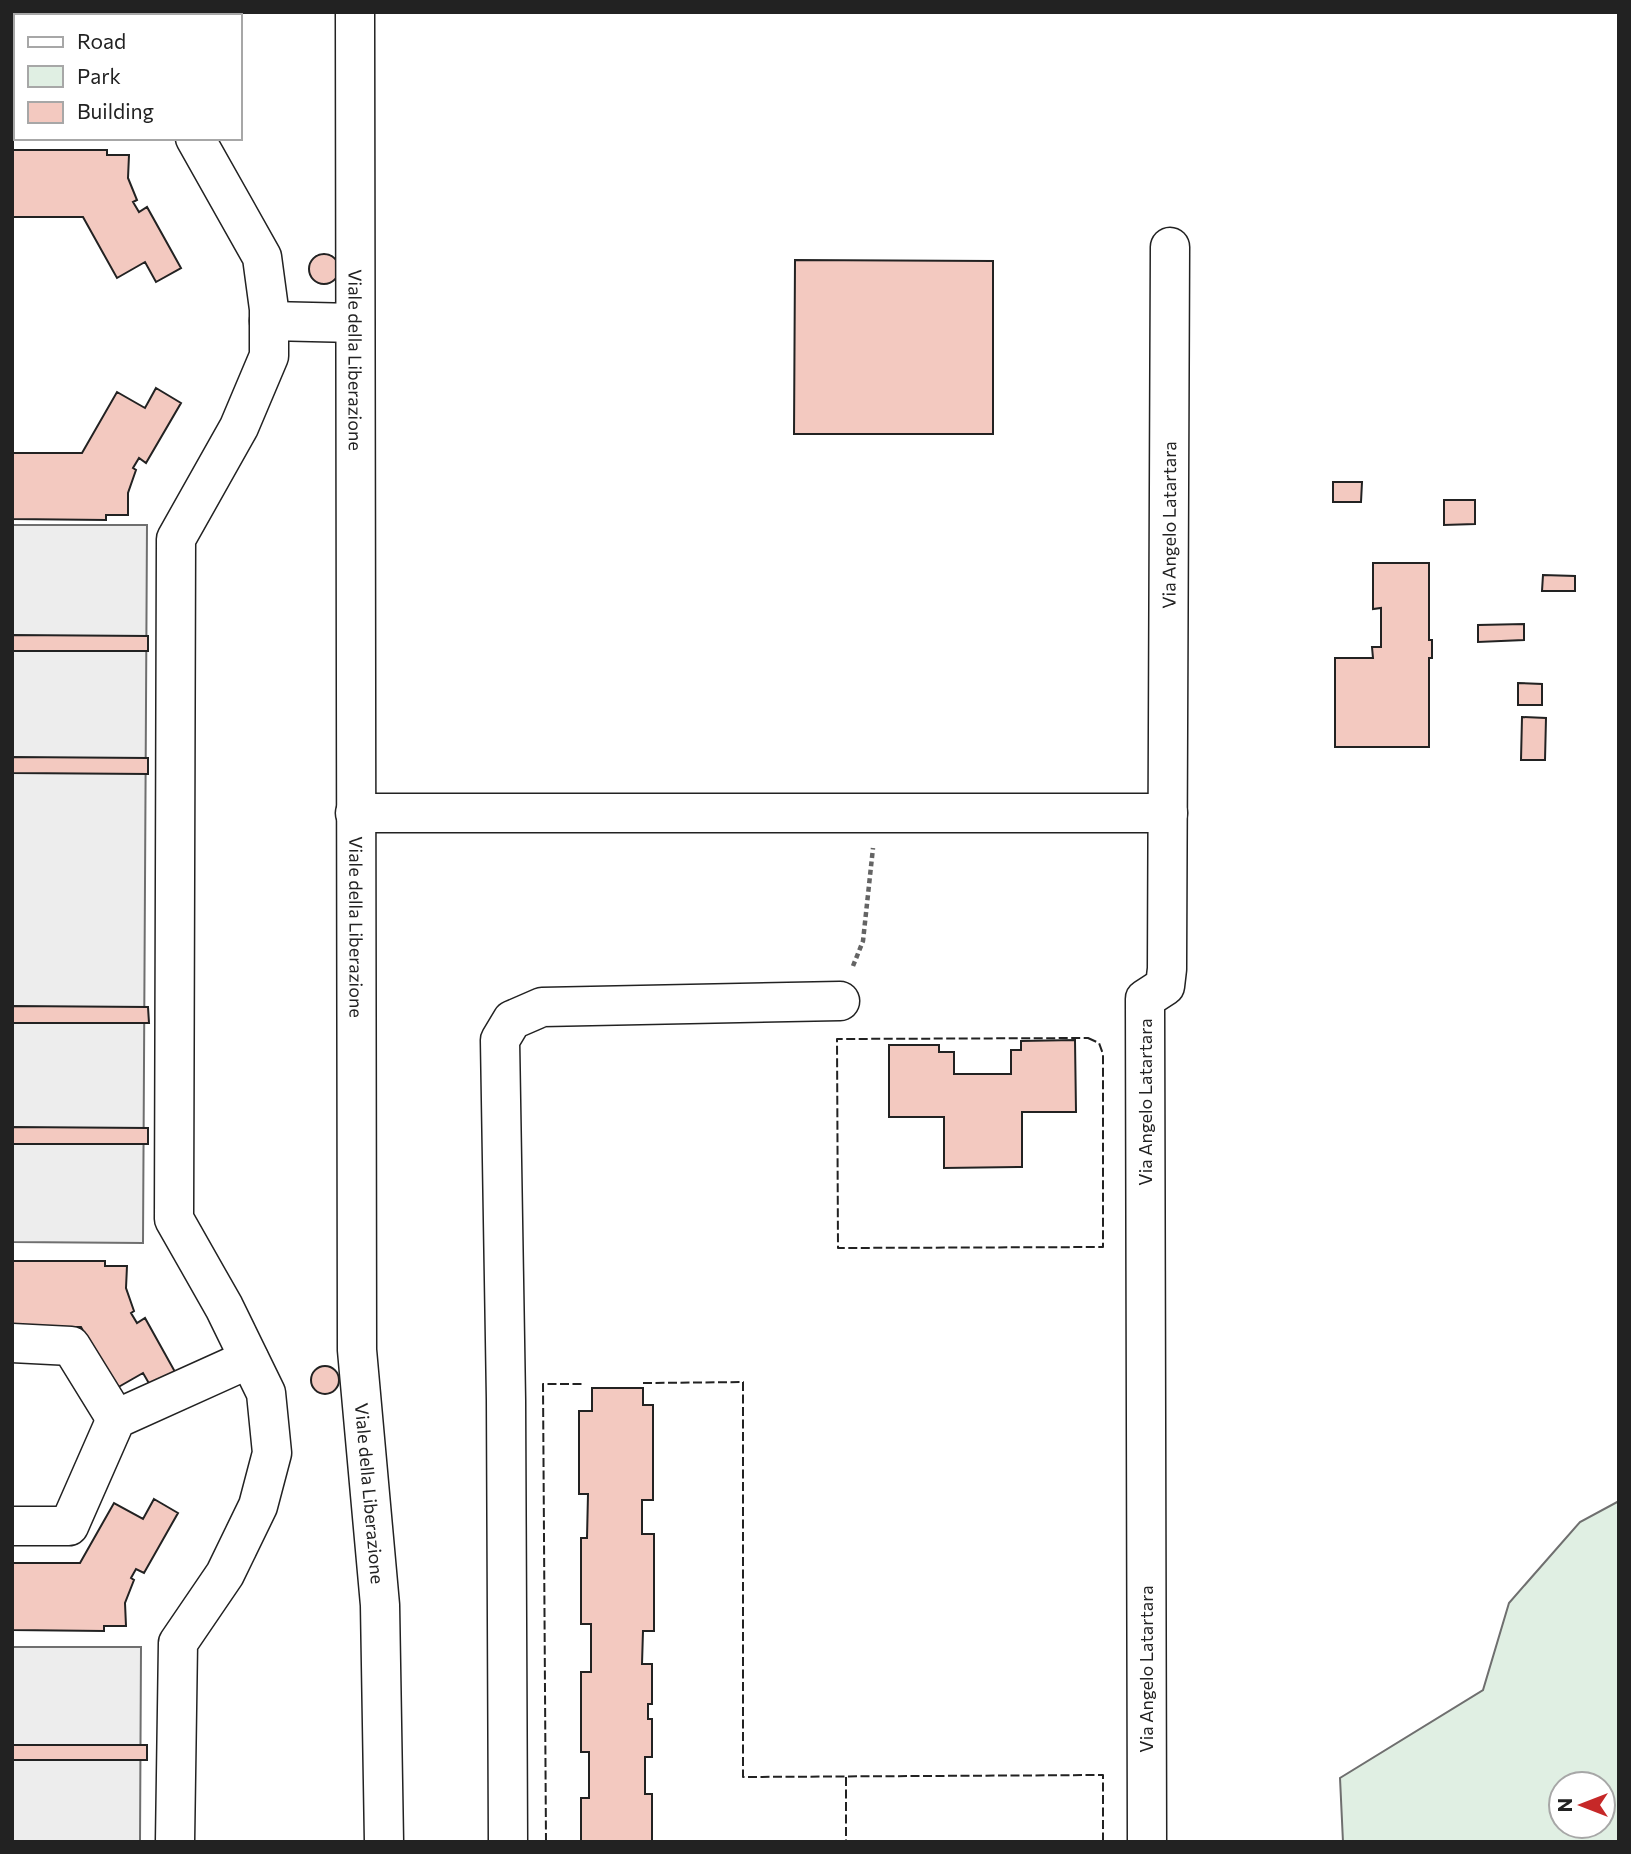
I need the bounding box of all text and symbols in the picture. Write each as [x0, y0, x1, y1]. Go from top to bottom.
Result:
legend [14, 14, 242, 140]
text: Road [77, 28, 126, 53]
text: Park [77, 63, 121, 88]
text: Building [77, 98, 154, 123]
street label: Viale della Liberazione [344, 269, 367, 451]
street label: Via Angelo Latartara [1157, 441, 1180, 609]
street label: Viale della Liberazione [345, 836, 368, 1018]
street label: Via Angelo Latartara [1134, 1018, 1156, 1186]
street label: Viale della Liberazione [351, 1402, 389, 1585]
street label: Via Angelo Latartara [1135, 1585, 1157, 1753]
north arrow [1547, 1770, 1617, 1840]
text: N [1553, 1798, 1576, 1812]

